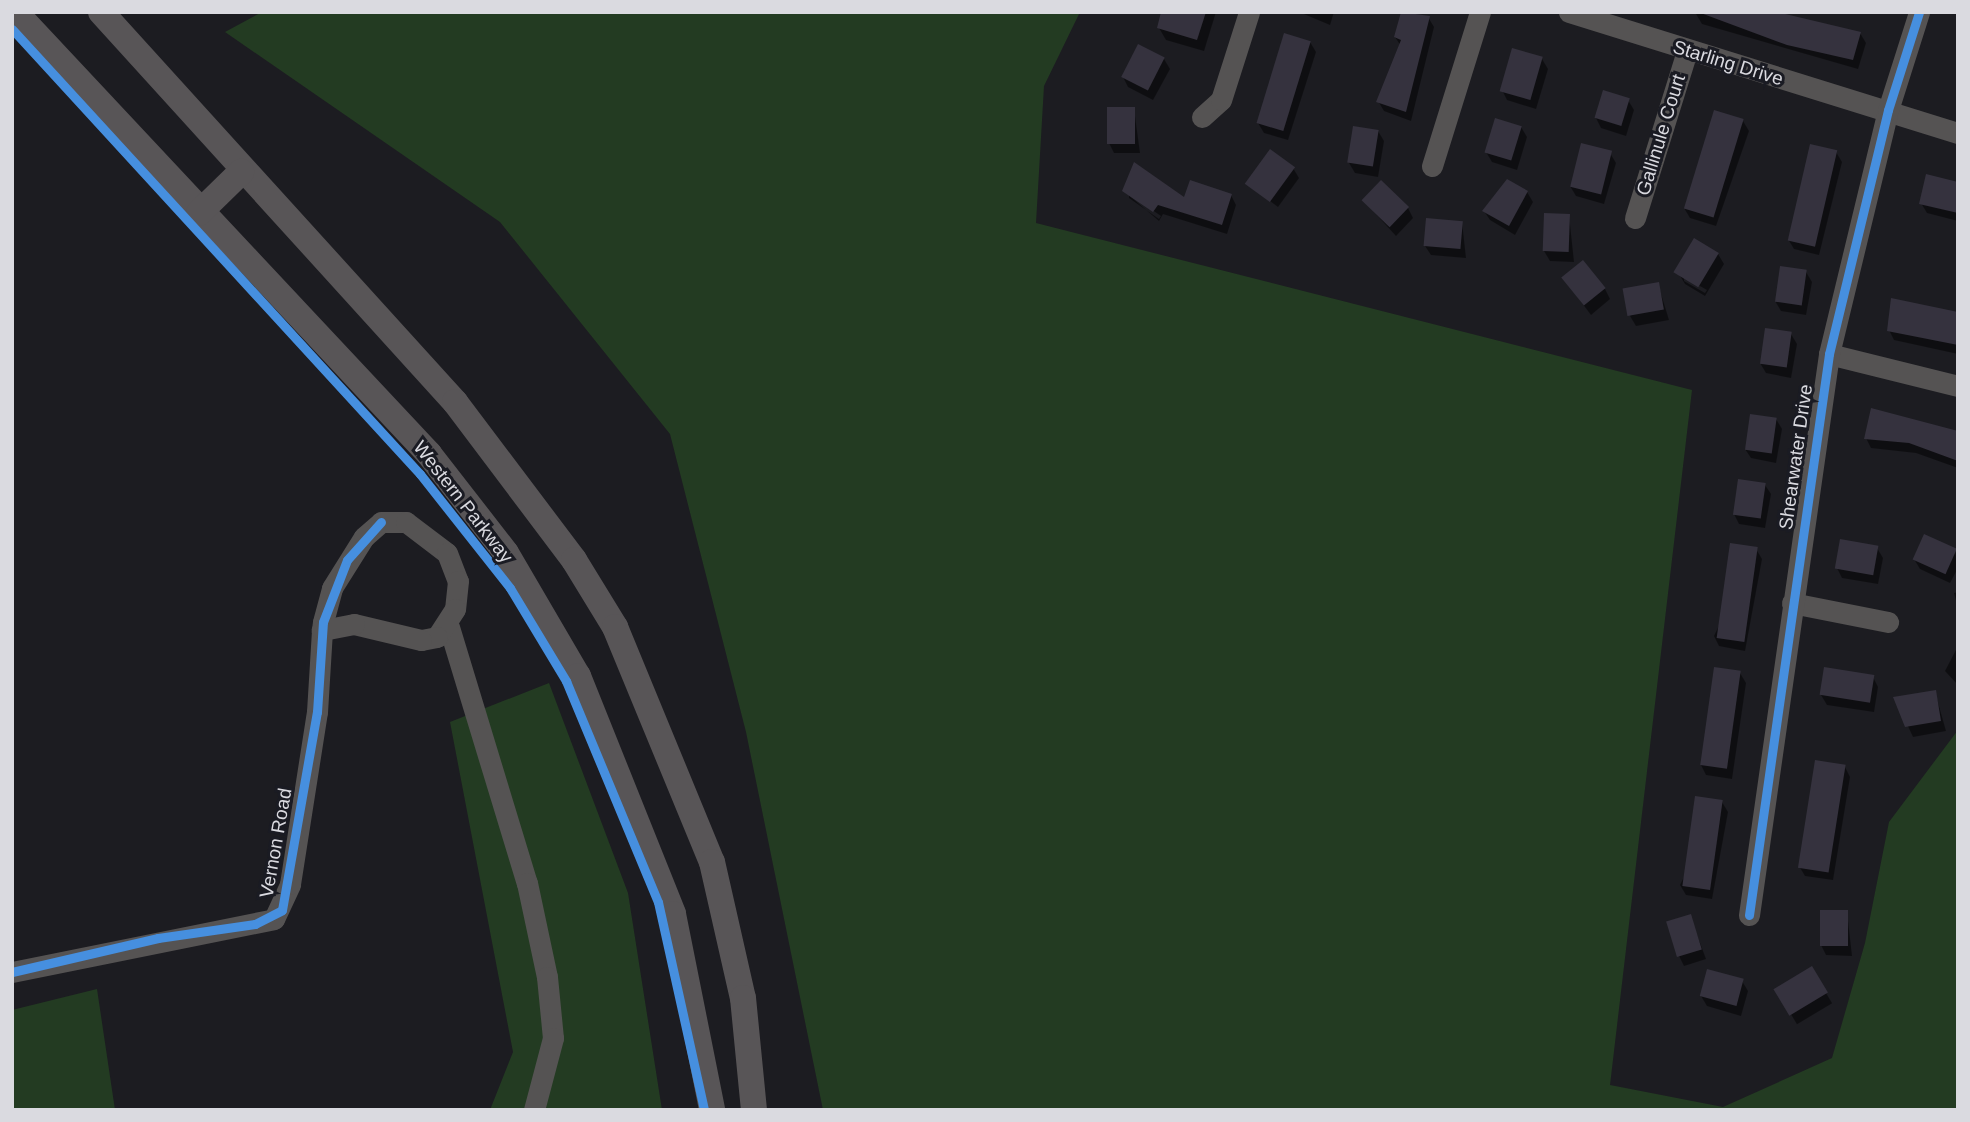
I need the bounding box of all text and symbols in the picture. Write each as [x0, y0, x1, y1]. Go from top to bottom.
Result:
street label: Starling Drive [1670, 35, 1786, 91]
street label: Gallinule Court [1632, 72, 1690, 198]
street label: Shearwater Drive [1774, 383, 1818, 531]
street label: Western Parkway [408, 436, 518, 568]
street label: Vernon Road [255, 786, 297, 900]

